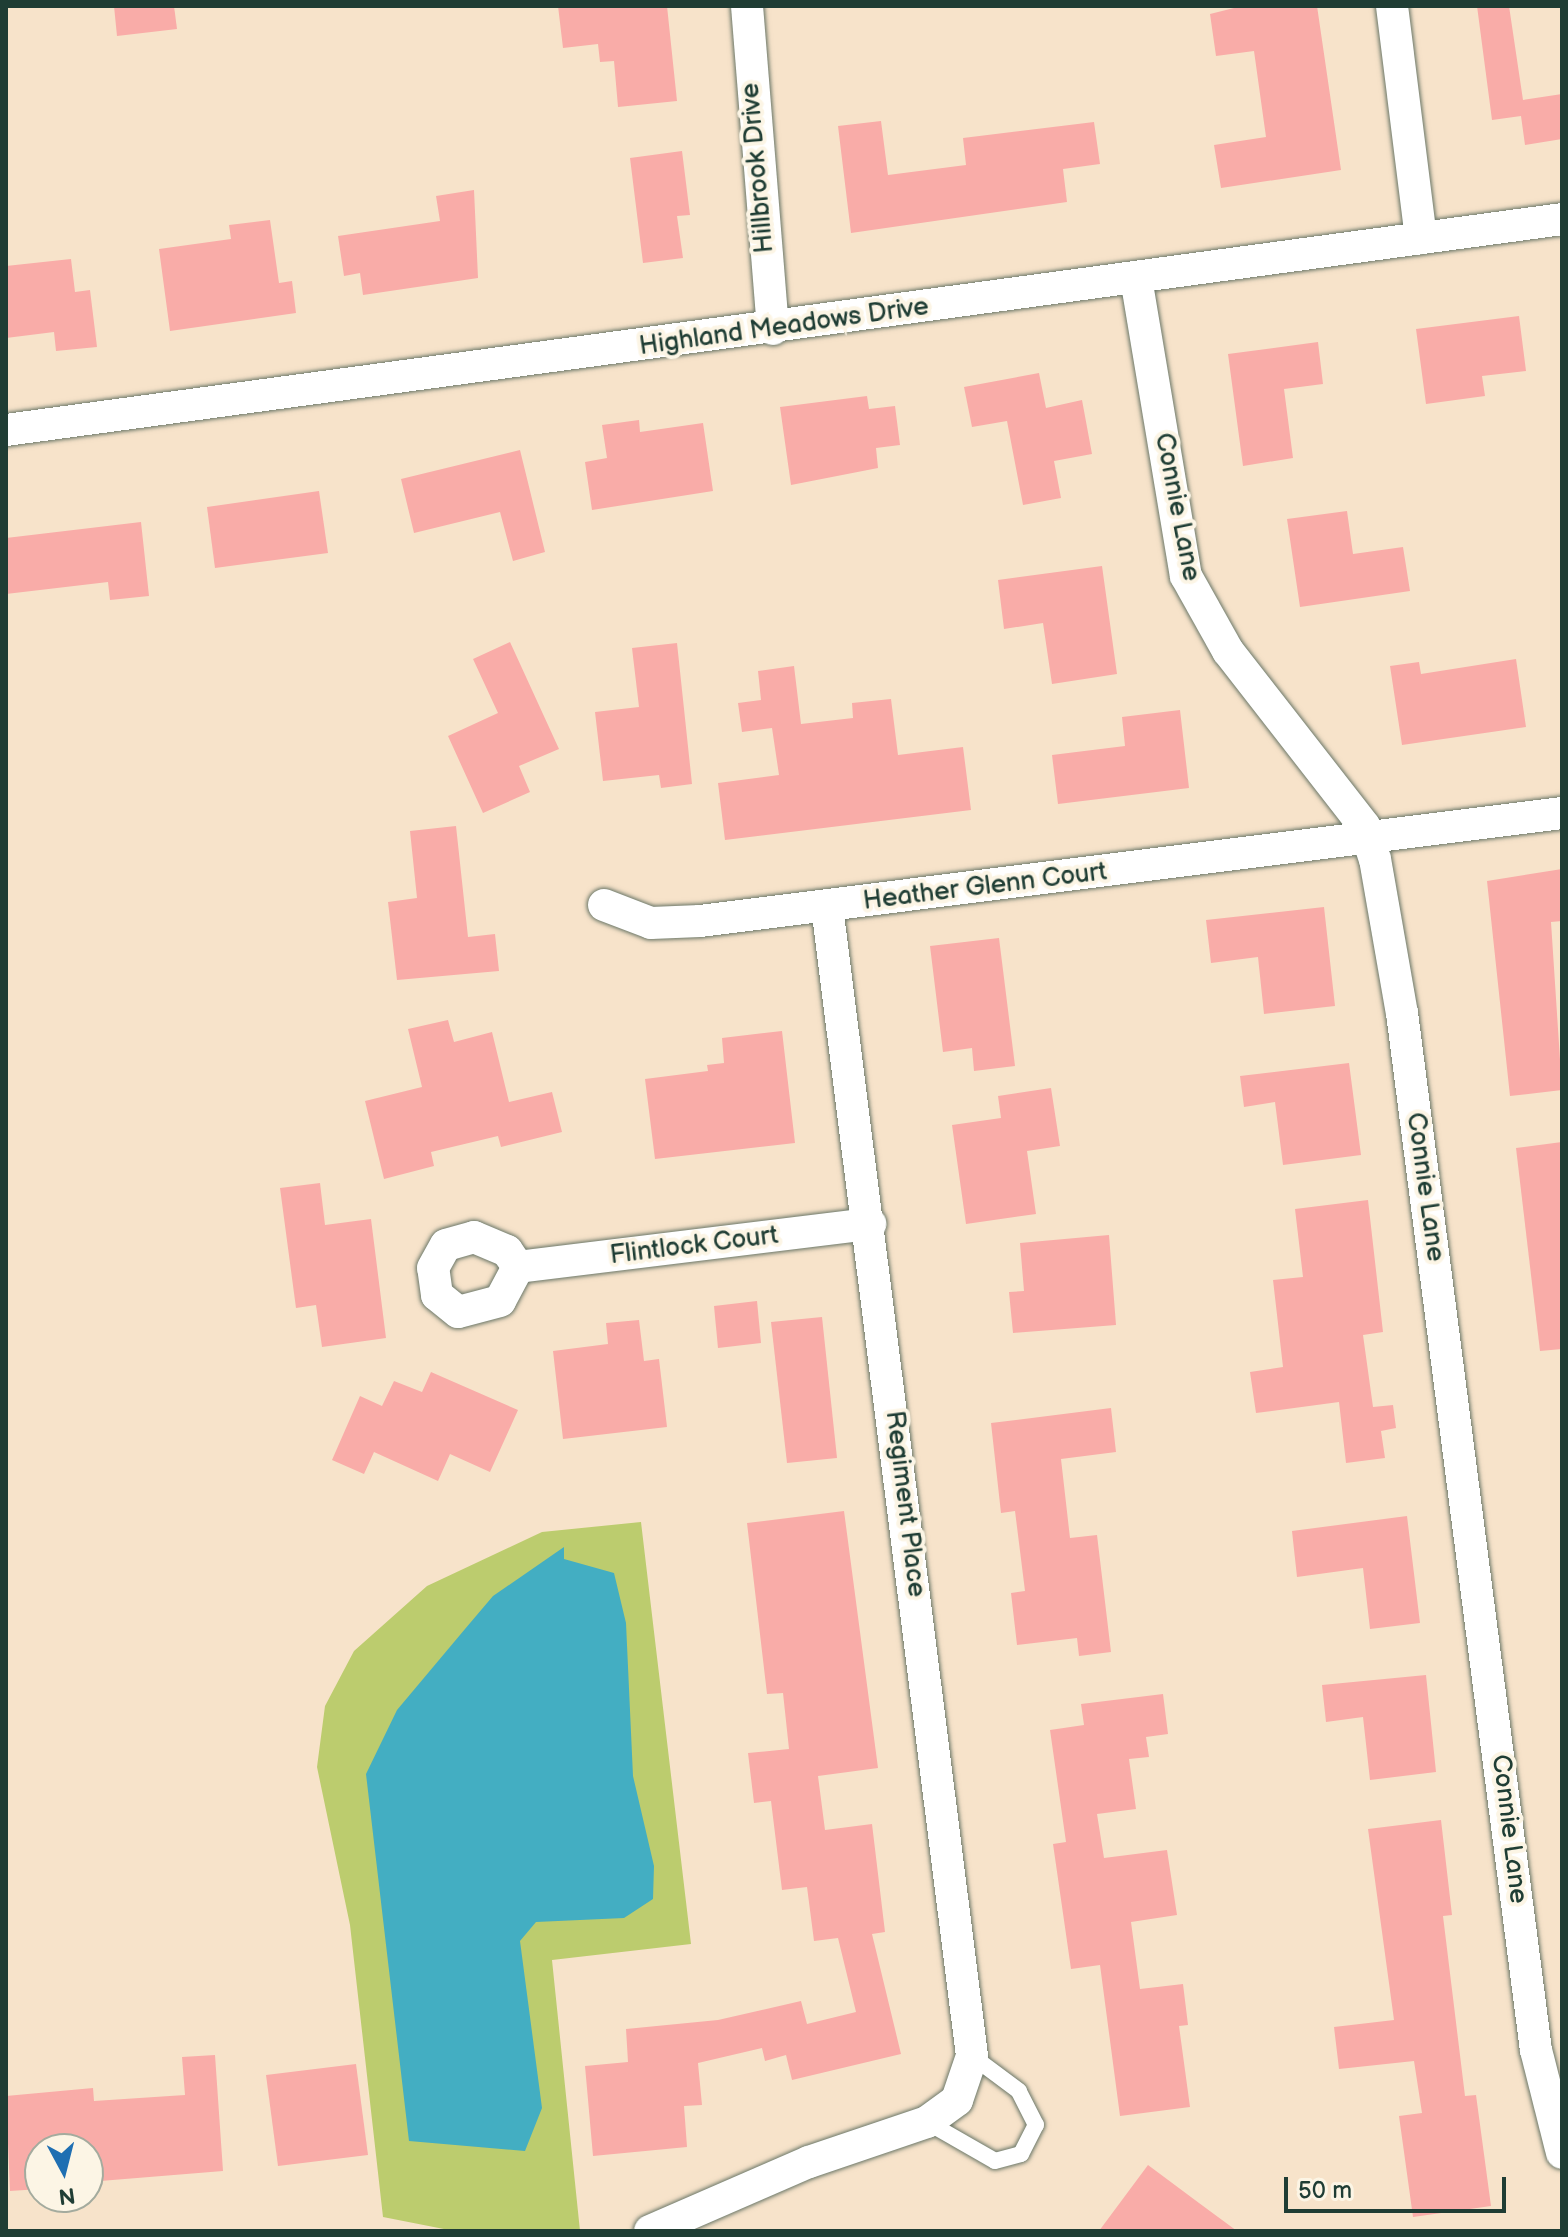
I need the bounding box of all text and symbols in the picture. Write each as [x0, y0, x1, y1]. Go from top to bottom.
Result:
street label: Hillbrook Drive [735, 82, 781, 254]
street label: Highland Meadows Drive [637, 291, 931, 363]
street label: Connie Lane [1147, 430, 1207, 584]
street label: Heather Glenn Court [861, 857, 1109, 917]
street label: Connie Lane [1399, 1111, 1451, 1263]
street label: Flintlock Court [608, 1220, 780, 1272]
street label: Regiment Place [878, 1409, 932, 1599]
street label: Connie Lane [1484, 1753, 1534, 1905]
north arrow [24, 2133, 104, 2213]
scale bar [1288, 2161, 1510, 2211]
text: 50 m [1298, 2176, 1352, 2205]
text: N [57, 2181, 77, 2210]

